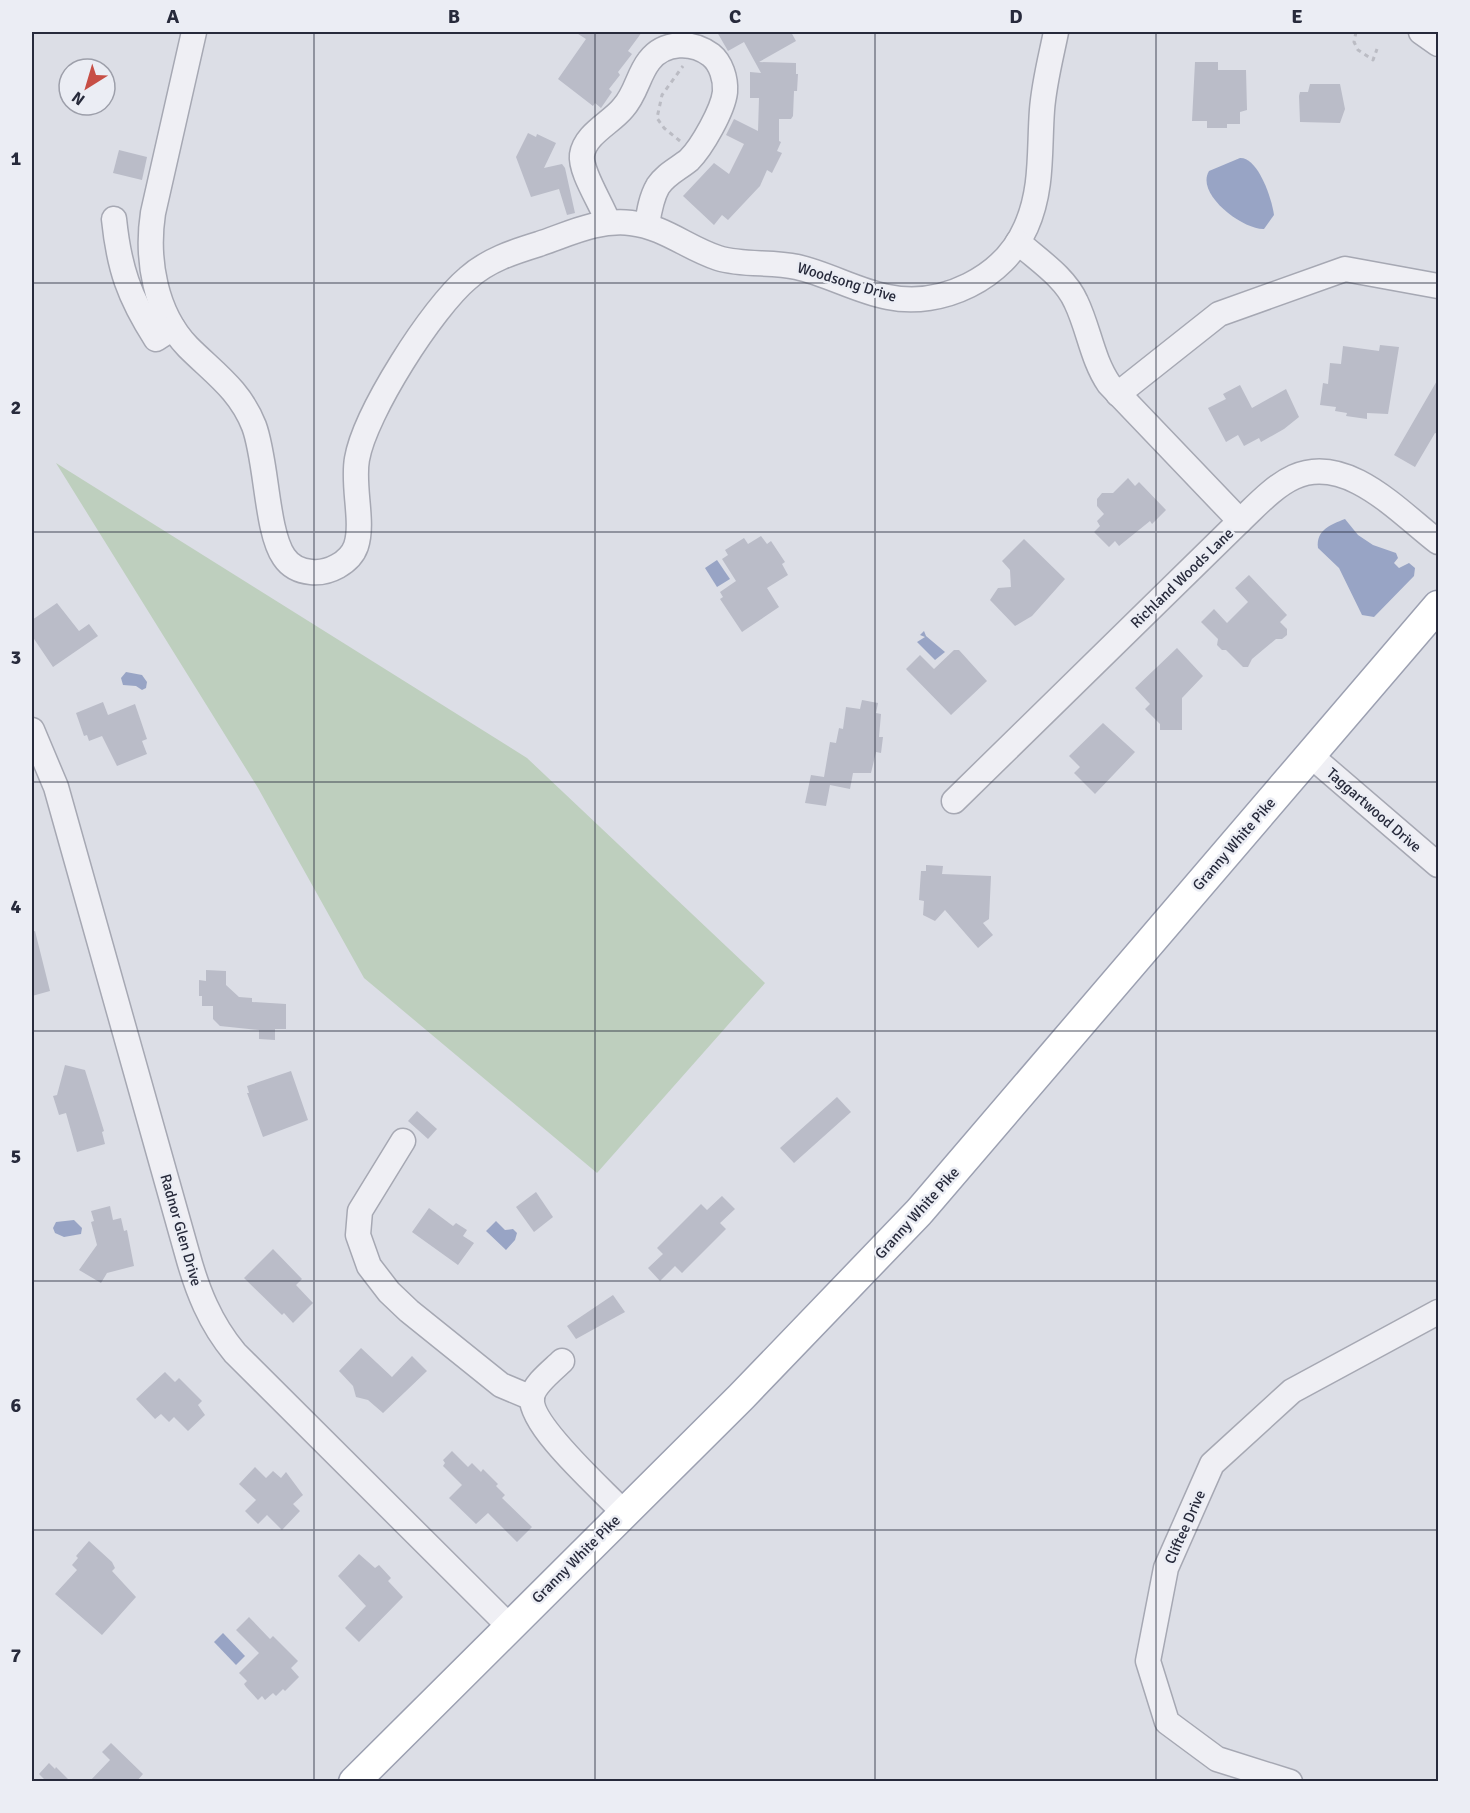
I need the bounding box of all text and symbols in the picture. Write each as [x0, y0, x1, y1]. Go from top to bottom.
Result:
text: A [167, 4, 180, 29]
text: B [448, 4, 460, 29]
text: C [729, 4, 741, 29]
text: D [1009, 4, 1023, 29]
text: E [1291, 4, 1303, 29]
north arrow [57, 57, 117, 117]
text: N [68, 87, 89, 110]
text: 1 [11, 146, 22, 171]
street label: Woodsong Drive [795, 258, 899, 306]
text: 2 [11, 395, 21, 420]
street label: Richland Woods Lane [1127, 524, 1237, 632]
text: 3 [11, 645, 21, 670]
street label: Taggartwood Drive [1323, 764, 1425, 856]
street label: Granny White Pike [1189, 794, 1279, 894]
text: 4 [11, 894, 22, 919]
text: 5 [11, 1144, 21, 1169]
street label: Granny White Pike [871, 1163, 963, 1263]
street label: Radnor Glen Drive [156, 1172, 206, 1288]
text: 6 [11, 1393, 22, 1418]
street label: Cliftee Drive [1161, 1487, 1209, 1567]
street label: Granny White Pike [528, 1511, 624, 1607]
text: 7 [11, 1643, 22, 1668]

